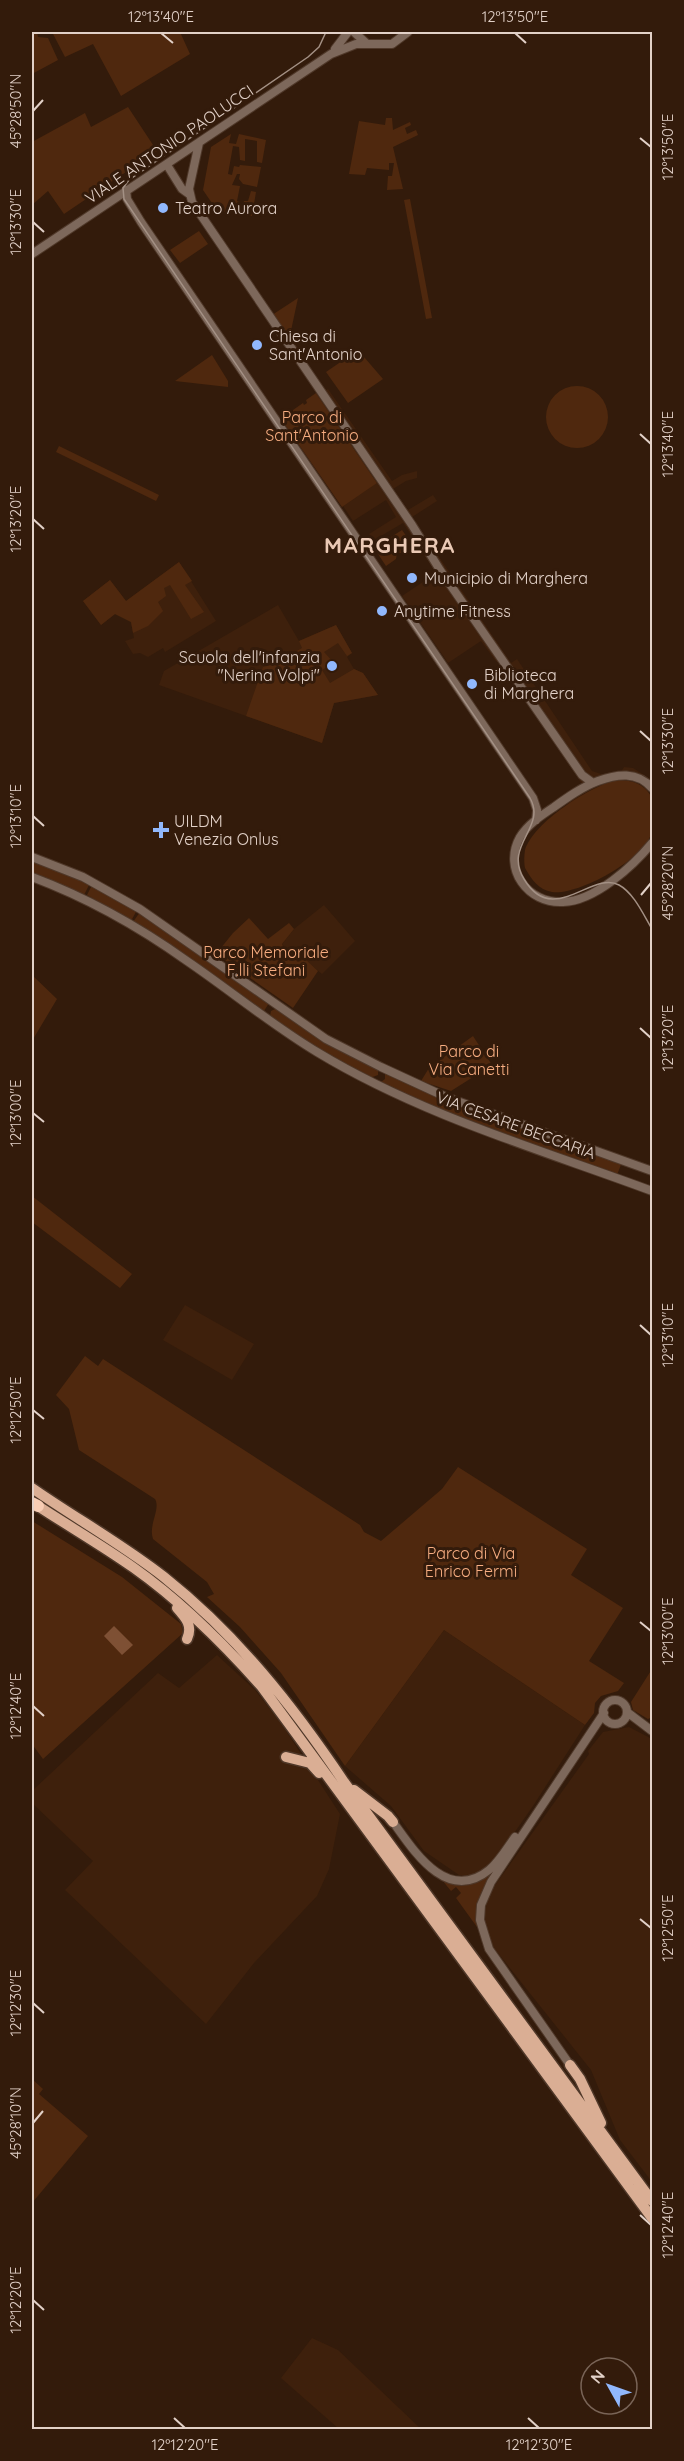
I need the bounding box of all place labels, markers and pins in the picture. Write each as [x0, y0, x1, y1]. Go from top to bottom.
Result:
place label: Teatro Aurora [175, 198, 277, 218]
marker: Teatro Aurora [156, 201, 170, 215]
place label: Chiesa di Sant'Antonio [269, 326, 362, 364]
marker: Chiesa di Sant'Antonio [250, 338, 264, 352]
place label: Municipio di Marghera [424, 568, 588, 588]
marker: Municipio di Marghera [405, 571, 419, 585]
place label: Anytime Fitness [394, 601, 511, 621]
marker: Anytime Fitness [375, 604, 389, 618]
place label: Scuola dell'infanzia "Nerina Volpi" [179, 647, 320, 685]
marker: Scuola dell'infanzia "Nerina Volpi" [325, 659, 339, 673]
place label: Biblioteca di Marghera [484, 665, 574, 703]
marker: Biblioteca di Marghera [465, 677, 479, 691]
place label: UILDM Venezia Onlus [174, 811, 278, 849]
marker: UILDM Venezia Onlus [152, 821, 170, 839]

